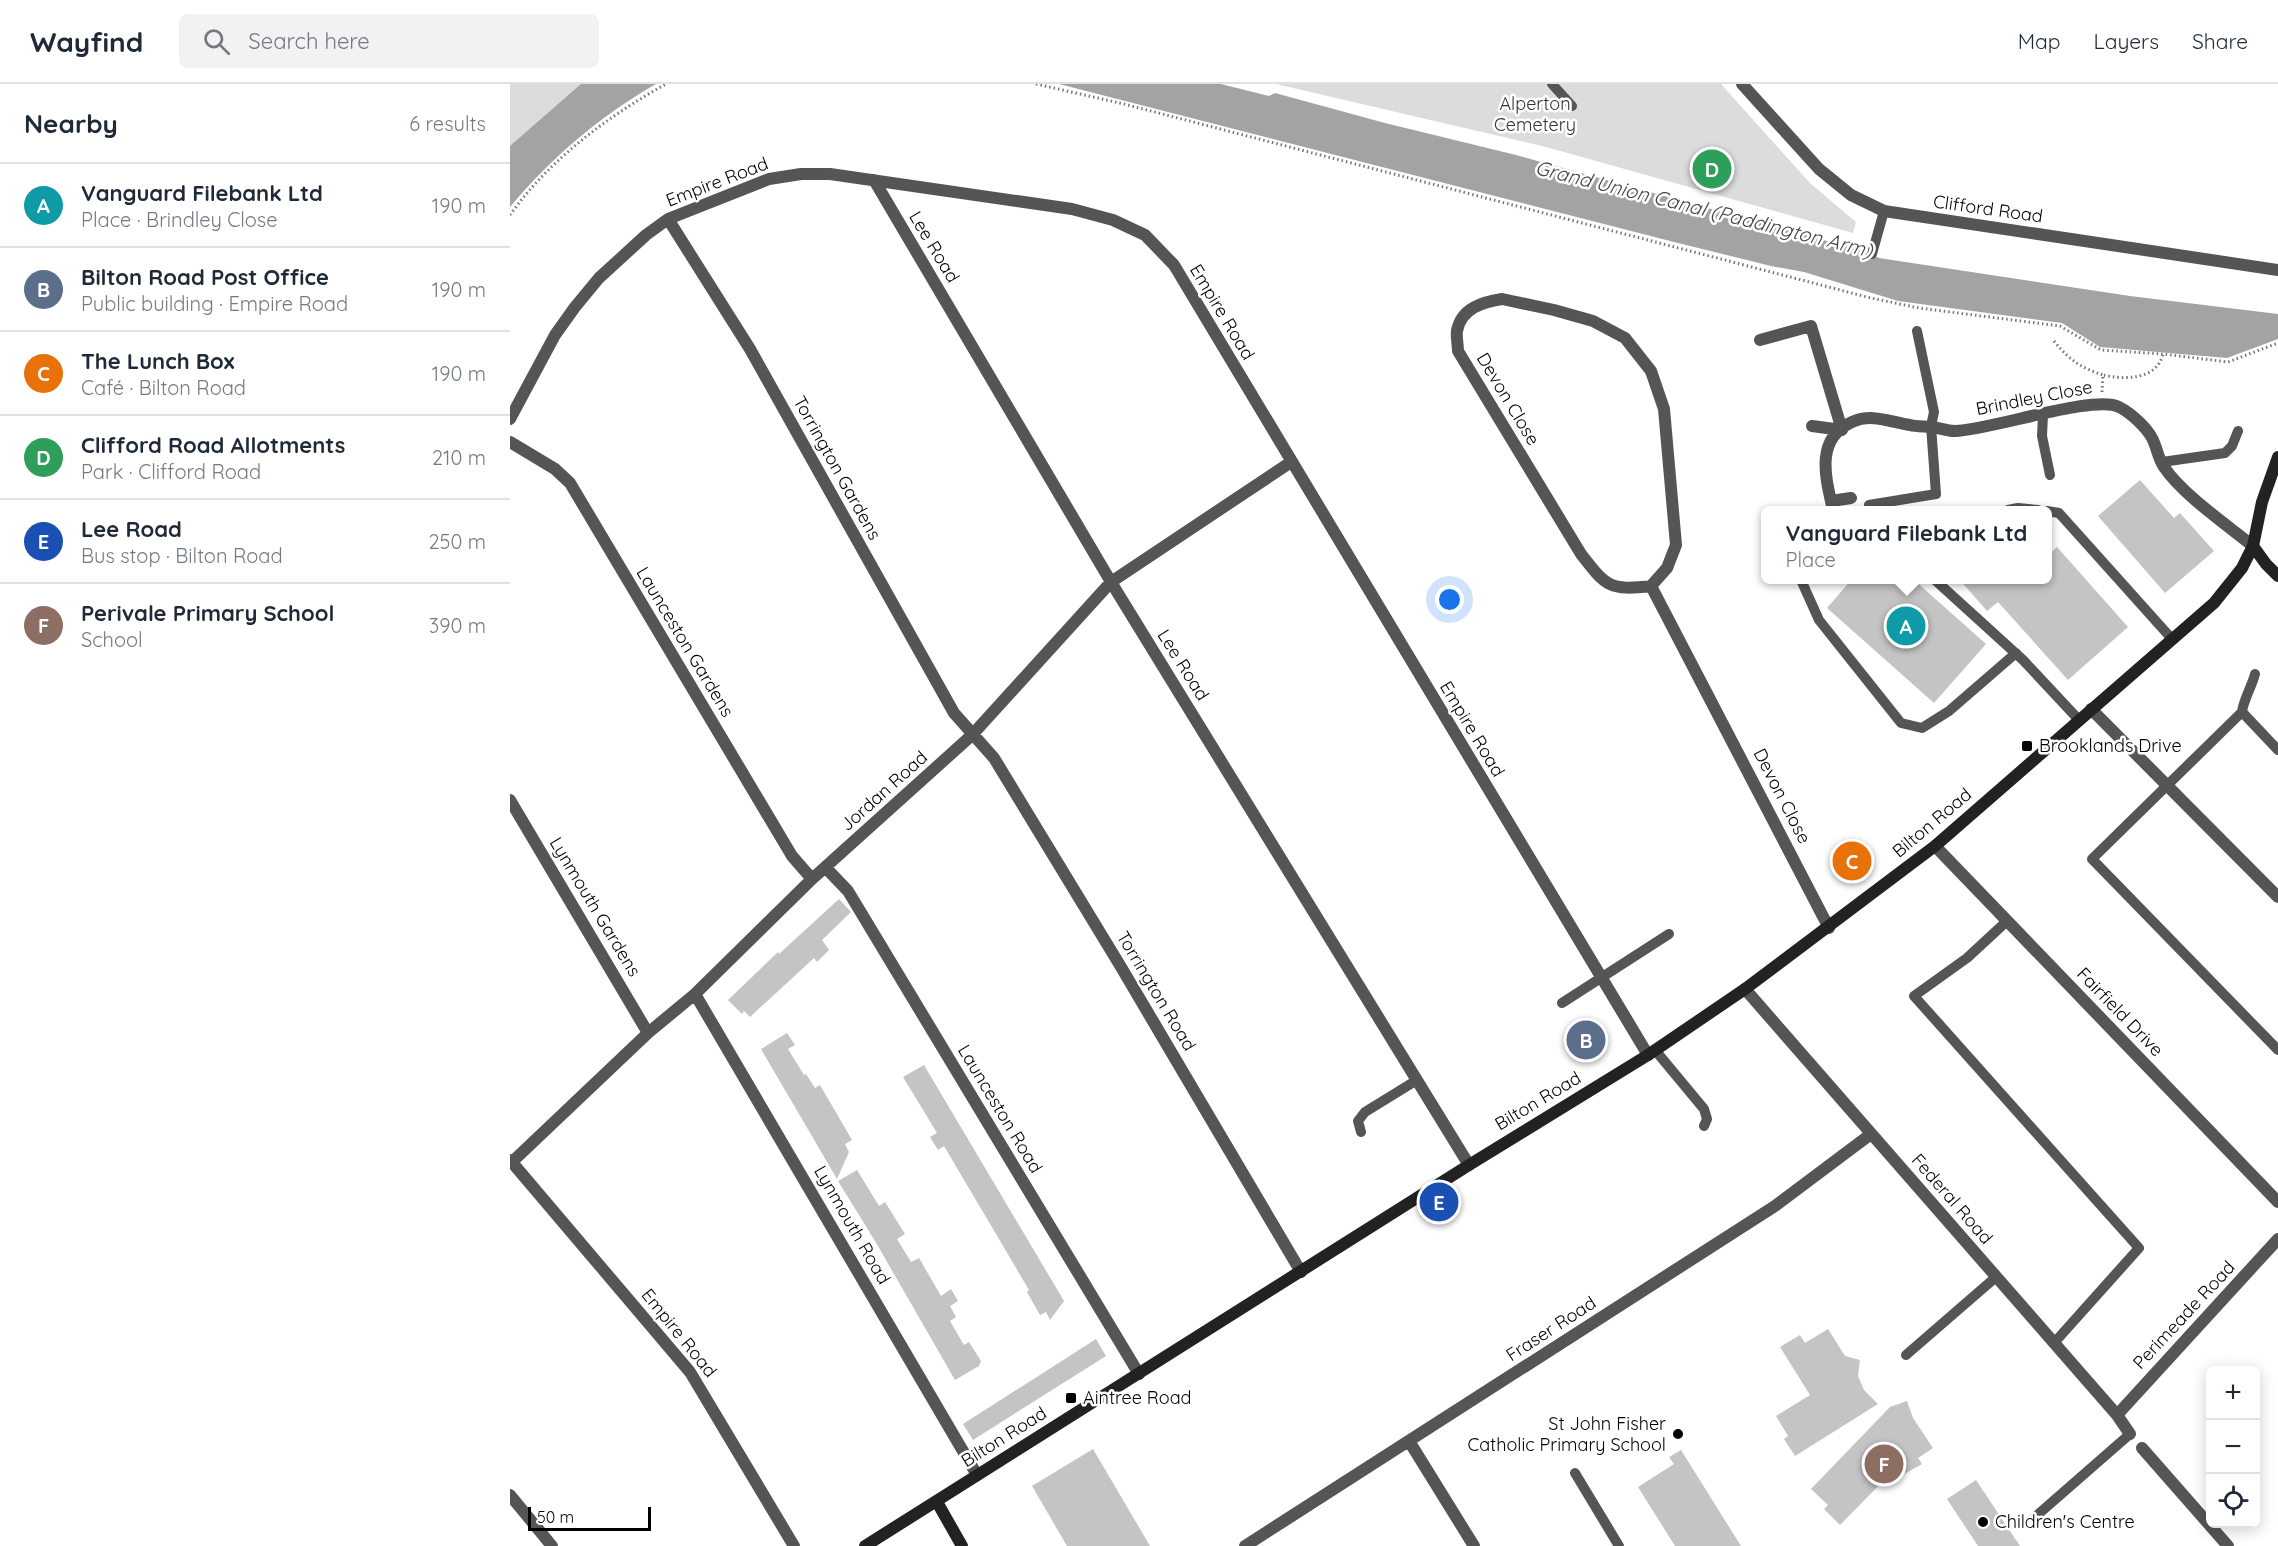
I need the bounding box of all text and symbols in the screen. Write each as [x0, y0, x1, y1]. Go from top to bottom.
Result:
search box [179, 14, 599, 68]
text: Wayfind [30, 24, 143, 59]
icon: search [200, 25, 233, 58]
text: Search here [248, 27, 370, 55]
text: Map [2018, 28, 2061, 54]
text: Layers [2094, 28, 2159, 54]
text: Share [2192, 28, 2248, 54]
park label: Alperton Cemetery [1494, 92, 1576, 136]
text: Nearby [24, 107, 118, 140]
text: 6 results [409, 111, 486, 136]
pin: D [1692, 146, 1732, 191]
street label: Empire Road [662, 152, 771, 212]
water label: Grand Union Canal (Paddington Arm) [1533, 154, 1877, 263]
text: Vanguard Filebank Ltd [81, 179, 323, 207]
street label: Clifford Road [1932, 189, 2044, 228]
text: A [37, 193, 50, 218]
text: 190 m [432, 193, 486, 218]
text: Place · Brindley Close [81, 207, 277, 232]
street label: Lee Road [904, 207, 965, 287]
street label: Empire Road [1185, 260, 1260, 364]
text: Bilton Road Post Office [81, 263, 329, 291]
text: B [37, 277, 50, 302]
text: 190 m [432, 277, 486, 302]
text: Public building · Empire Road [81, 291, 348, 316]
text: The Lunch Box [81, 347, 235, 375]
street label: Devon Close [1472, 348, 1545, 449]
text: C [37, 361, 50, 386]
text: 190 m [432, 361, 486, 386]
text: Café · Bilton Road [81, 375, 246, 400]
street label: Brindley Close [1974, 375, 2094, 420]
street label: Torrington Gardens [788, 392, 887, 544]
text: Clifford Road Allotments [81, 431, 345, 459]
text: D [36, 445, 51, 470]
text: 210 m [432, 445, 486, 470]
text: Park · Clifford Road [81, 459, 261, 484]
popup [1761, 506, 2052, 584]
text: Lee Road [81, 515, 182, 543]
text: Vanguard Filebank Ltd [1786, 519, 2027, 547]
text: E [38, 529, 49, 554]
text: 250 m [428, 529, 486, 554]
text: Bus stop · Bilton Road [81, 543, 283, 568]
text: Place [1786, 547, 1836, 572]
street label: Launceston Gardens [631, 562, 739, 721]
your location [1435, 585, 1464, 614]
text: Perivale Primary School [81, 599, 334, 627]
pin: A [1886, 604, 1926, 648]
text: F [38, 613, 49, 638]
text: 390 m [429, 613, 486, 638]
street label: Lee Road [1153, 625, 1214, 705]
text: School [81, 627, 143, 652]
street label: Empire Road [1435, 677, 1510, 781]
place label: Brooklands Drive [2039, 734, 2182, 757]
marker: Brooklands Drive [2020, 739, 2034, 753]
street label: Devon Close [1749, 744, 1816, 847]
street label: Jordan Road [835, 745, 932, 836]
street label: Bilton Road [1887, 783, 1976, 862]
street label: Lynmouth Gardens [545, 833, 646, 981]
pin: C [1832, 838, 1872, 884]
street label: Torrington Road [1112, 927, 1201, 1055]
street label: Fairfield Drive [2072, 962, 2169, 1061]
pin: B [1566, 1018, 1606, 1062]
street label: Launceston Road [953, 1040, 1048, 1177]
street label: Bilton Road [1490, 1066, 1585, 1135]
street label: Federal Road [1907, 1149, 1998, 1249]
street label: Lynmouth Road [809, 1161, 896, 1288]
pin: E [1420, 1180, 1458, 1224]
street label: Perimeade Road [2128, 1256, 2240, 1374]
street label: Empire Road [637, 1284, 722, 1382]
street label: Fraser Road [1501, 1291, 1600, 1366]
map controls [2206, 1366, 2260, 1528]
button: + [2206, 1366, 2260, 1420]
place label: Aintree Road [1083, 1386, 1191, 1409]
marker: Aintree Road [1064, 1391, 1078, 1405]
street label: Bilton Road [957, 1401, 1051, 1472]
place label: St John Fisher Catholic Primary School [1467, 1412, 1666, 1456]
button: − [2206, 1420, 2260, 1474]
marker: St John Fisher Catholic Primary School [1671, 1427, 1685, 1441]
pin: F [1864, 1442, 1904, 1486]
button: locate [2206, 1474, 2260, 1528]
scale bar [528, 1504, 651, 1532]
text: 50 m [537, 1507, 574, 1527]
place label: Children's Centre [1995, 1510, 2135, 1533]
marker: Children's Centre [1976, 1515, 1990, 1529]

